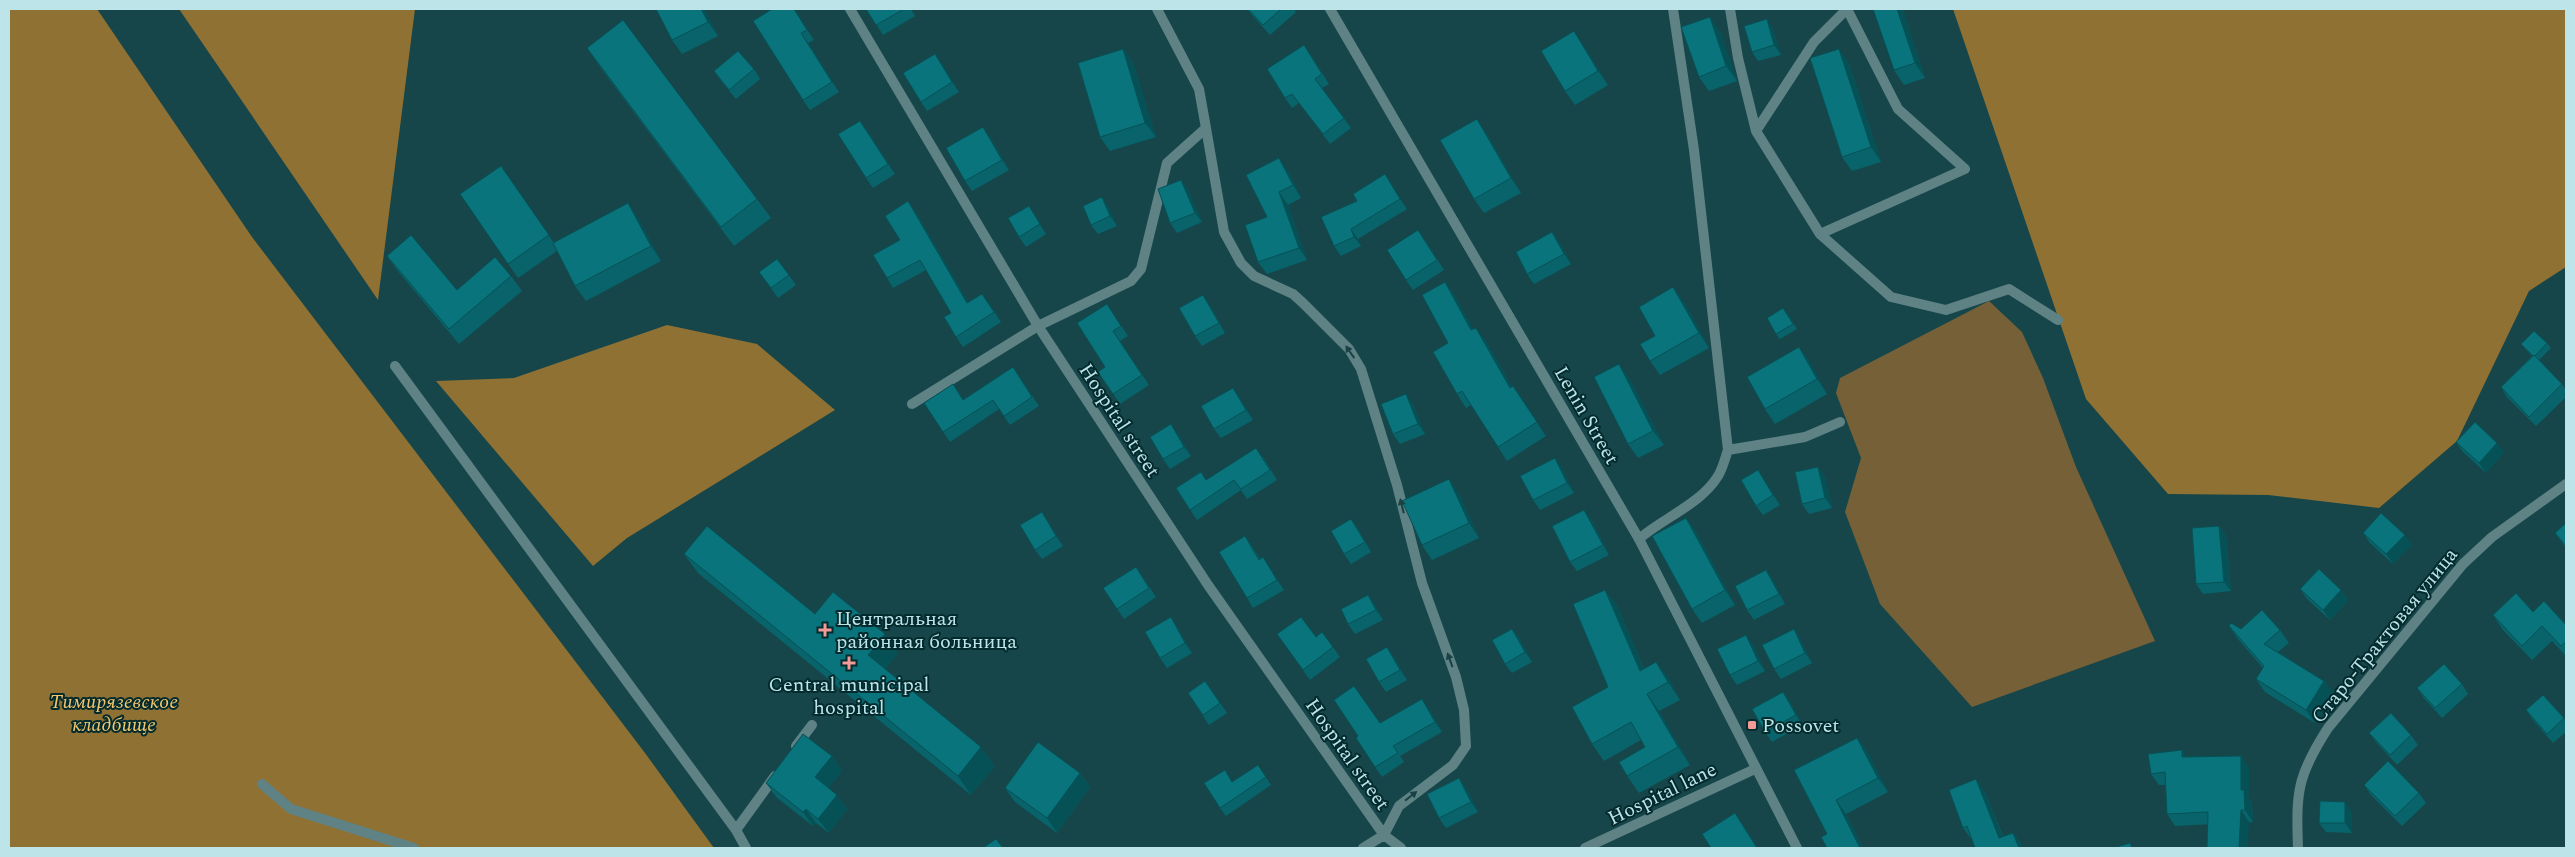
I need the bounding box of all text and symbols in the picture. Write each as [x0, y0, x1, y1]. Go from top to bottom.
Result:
one-way arrow [1346, 345, 1355, 359]
street label: Hospital street [1071, 357, 1167, 484]
street label: Lenin Street [1546, 361, 1626, 470]
one-way arrow [1398, 498, 1406, 513]
street label: Старо-Трактовая улица [2304, 541, 2465, 730]
place label: Центральная районная больница [836, 604, 1017, 657]
marker: Центральная районная больница [818, 623, 832, 637]
one-way arrow [1446, 653, 1453, 668]
marker: Central municipal hospital [842, 656, 856, 670]
place label: Central municipal hospital [769, 670, 929, 723]
park label: Тимирязевское кладбище [50, 687, 178, 740]
street label: Hospital street [1297, 692, 1397, 817]
place label: Possovet [1762, 711, 1839, 741]
marker: Possovet [1746, 719, 1758, 731]
street label: Hospital lane [1603, 755, 1722, 833]
one-way arrow [1404, 791, 1417, 802]

